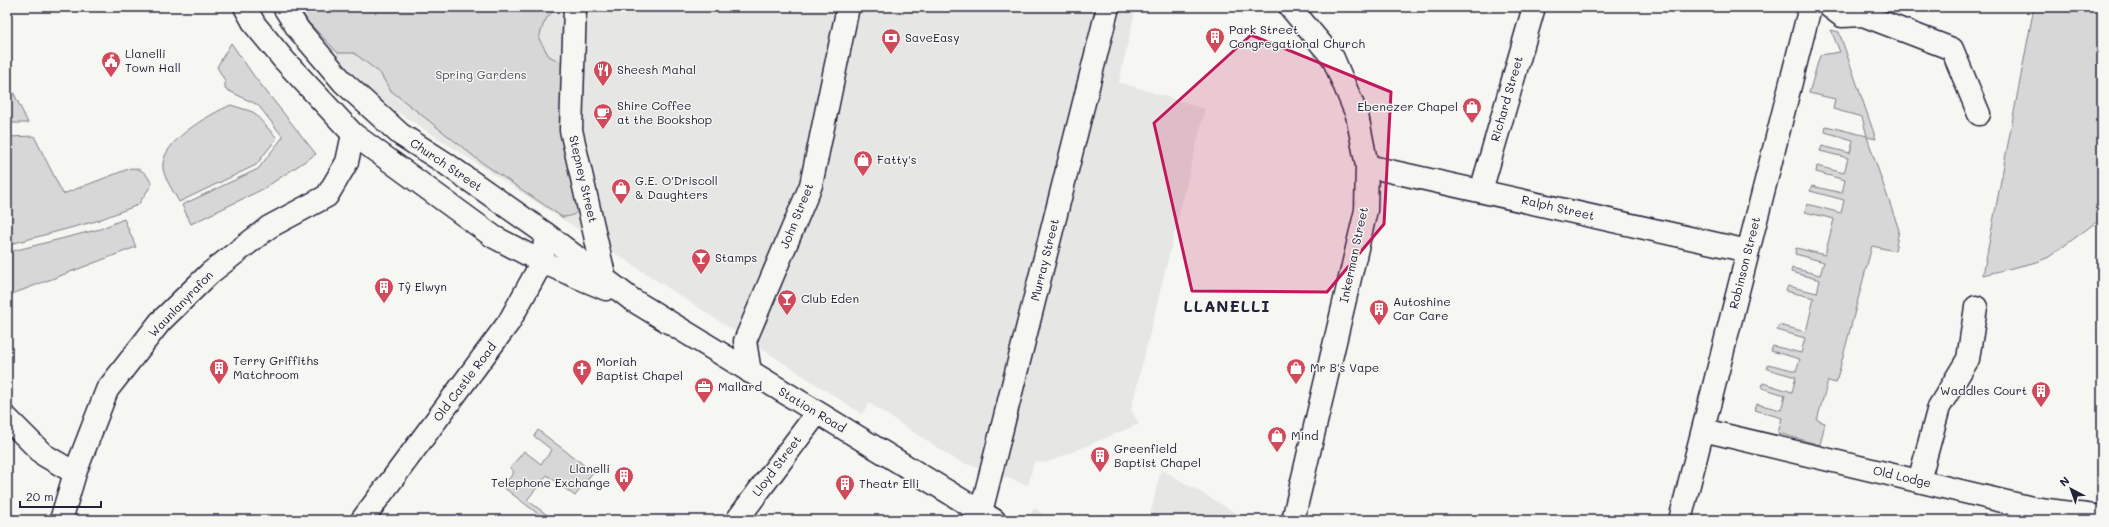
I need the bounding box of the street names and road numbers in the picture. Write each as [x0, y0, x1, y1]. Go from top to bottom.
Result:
street label: Richard Street [1486, 54, 1526, 143]
street label: Stepney Street [566, 133, 602, 224]
street label: Church Street [407, 134, 486, 194]
street label: John Street [776, 181, 816, 251]
street label: Ralph Street [1520, 191, 1596, 223]
street label: Inkerman Street [1335, 205, 1371, 304]
street label: Robinson Street [1725, 215, 1763, 310]
street label: Murray Street [1026, 217, 1062, 302]
street label: Waunlanyrafon [144, 267, 216, 340]
street label: Old Castle Road [429, 338, 499, 424]
street label: Station Road [776, 383, 850, 436]
street label: Lloyd Street [748, 432, 804, 499]
street label: Old Lodge [1871, 462, 1933, 491]

